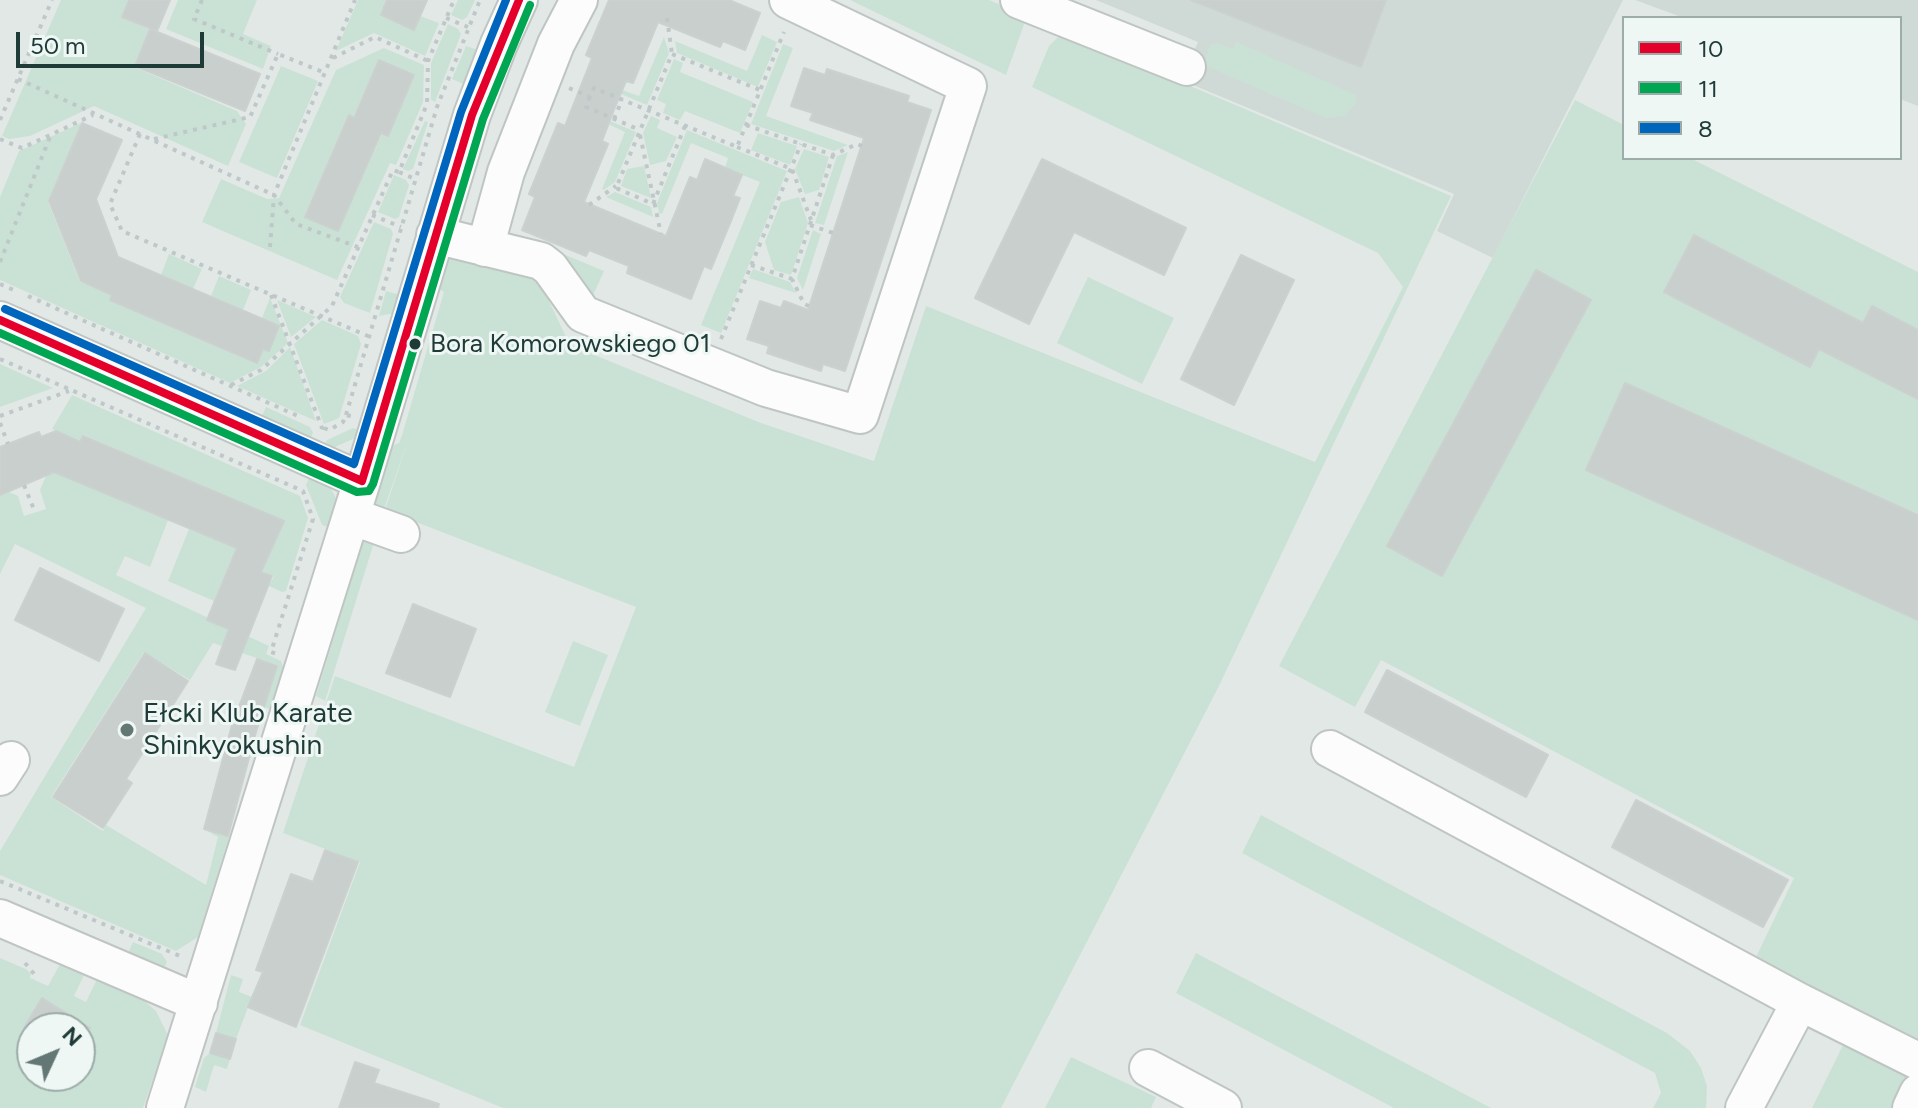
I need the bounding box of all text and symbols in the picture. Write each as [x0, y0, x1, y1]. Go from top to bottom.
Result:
scale bar [20, 16, 208, 66]
legend [1622, 16, 1902, 160]
text: 50 m [30, 31, 86, 60]
text: 10 [1698, 34, 1723, 63]
text: 11 [1698, 74, 1718, 103]
text: 8 [1698, 114, 1713, 143]
place label: Bora Komorowskiego 01 [430, 328, 710, 360]
marker: Bora Komorowskiego 01 [407, 336, 423, 352]
place label: Ełcki Klub Karate Shinkyokushin [143, 697, 352, 763]
marker: Ełcki Klub Karate Shinkyokushin [118, 721, 136, 739]
north arrow [16, 1012, 96, 1092]
text: N [57, 1021, 88, 1052]

